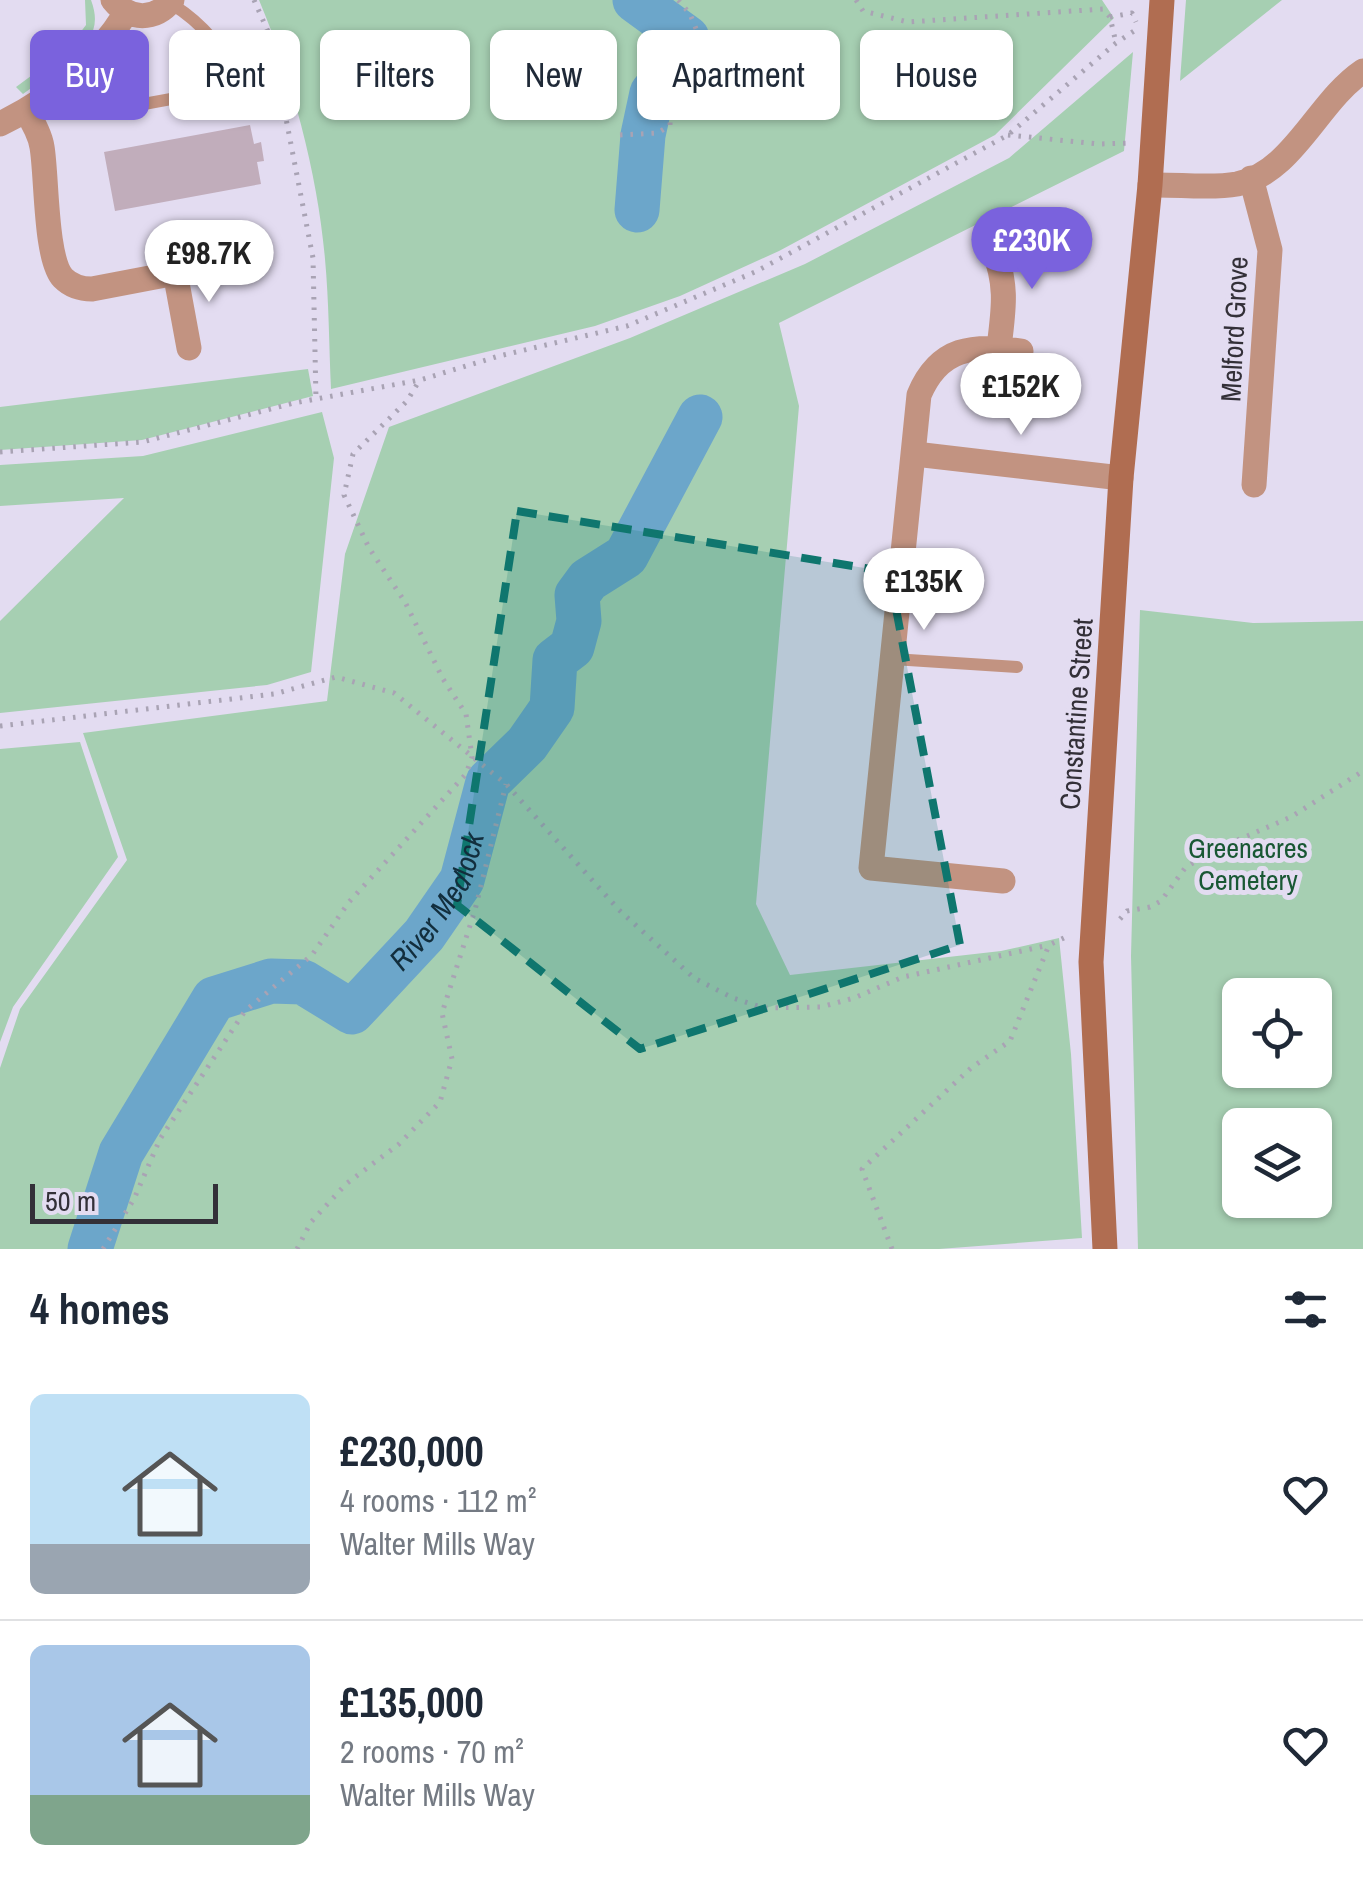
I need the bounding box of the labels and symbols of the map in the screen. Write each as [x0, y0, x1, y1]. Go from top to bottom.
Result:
pin: £230K [962, 207, 1102, 292]
pin: £98.7K [128, 220, 290, 305]
street label: Melford Grove [1211, 255, 1257, 403]
pin: £152K [951, 353, 1091, 438]
pin: £135K [854, 548, 994, 633]
street label: Constantine Street [1050, 617, 1102, 811]
water label: River Medlock [380, 826, 493, 979]
park label: Greenacres Cemetery [1188, 829, 1308, 899]
scale bar [30, 1179, 218, 1224]

